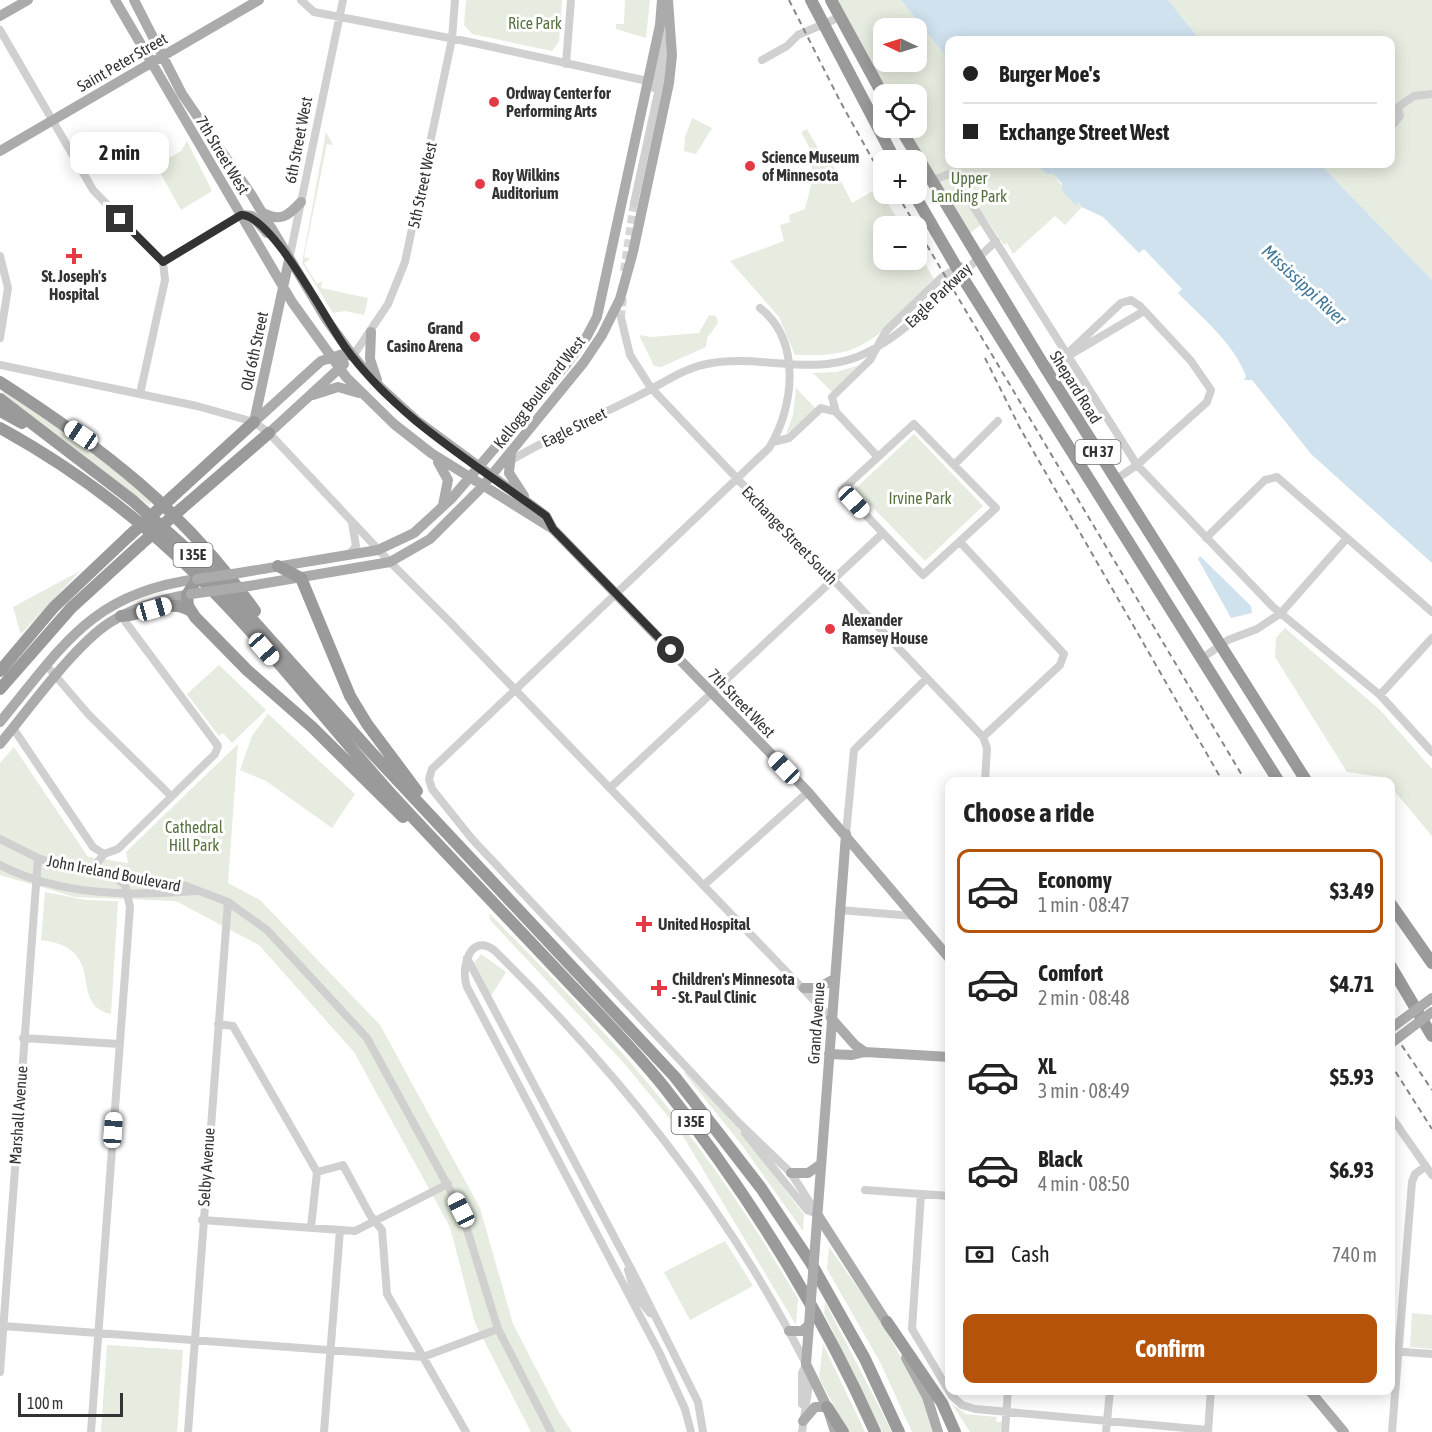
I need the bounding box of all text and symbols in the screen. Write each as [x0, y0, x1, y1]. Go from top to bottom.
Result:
park label: Rice Park [508, 14, 562, 32]
north arrow [873, 18, 927, 72]
map controls [873, 18, 927, 270]
street label: Saint Peter Street [74, 29, 171, 95]
text: Burger Moe's [999, 61, 1100, 87]
place label: Ordway Center for Performing Arts [506, 84, 611, 120]
button: locate [873, 84, 927, 138]
street label: 6th Street West [281, 95, 315, 185]
marker: Ordway Center for Performing Arts [487, 95, 501, 109]
street label: 7th Street West [193, 113, 254, 198]
text: Exchange Street West [999, 119, 1169, 145]
callout: 2 min [70, 132, 170, 174]
street label: 5th Street West [404, 140, 440, 230]
text: 2 min [99, 141, 140, 164]
place label: Science Museum of Minnesota [762, 148, 859, 184]
button: + [873, 150, 927, 204]
marker: Science Museum of Minnesota [743, 159, 757, 173]
place label: Roy Wilkins Auditorium [491, 166, 560, 202]
park label: Upper Landing Park [931, 169, 1007, 206]
marker: Roy Wilkins Auditorium [473, 177, 487, 191]
route end [106, 205, 133, 232]
button: − [873, 216, 927, 270]
water label: Mississippi River [1258, 240, 1351, 329]
marker: St. Joseph's Hospital [65, 247, 83, 265]
street label: Eagle Parkway [901, 259, 976, 332]
place label: St. Joseph's Hospital [41, 267, 107, 303]
street label: Old 6th Street [237, 309, 271, 392]
place label: Grand Casino Arena [387, 319, 463, 355]
marker: Grand Casino Arena [468, 330, 482, 344]
street label: Kellogg Boulevard West [490, 332, 589, 452]
street label: Shepard Road [1046, 348, 1105, 427]
street label: Eagle Street [539, 403, 610, 451]
car [61, 417, 101, 453]
road number: CH 37 [1076, 440, 1120, 464]
street label: Exchange Street South [738, 482, 842, 589]
car [835, 483, 873, 521]
park label: Irvine Park [888, 489, 952, 507]
road number: I 35E [174, 543, 212, 567]
car [134, 595, 174, 623]
place label: Alexander Ramsey House [841, 611, 928, 647]
marker: Alexander Ramsey House [823, 622, 837, 636]
car [245, 630, 283, 668]
route start [657, 636, 684, 663]
street label: 7th Street West [705, 665, 779, 741]
car [765, 749, 803, 787]
text: Choose a ride [963, 797, 1095, 828]
park label: Cathedral Hill Park [165, 818, 224, 854]
street label: John Ireland Boulevard [46, 851, 182, 895]
icon: car [966, 864, 1020, 918]
text: Economy [1038, 867, 1112, 893]
text: $3.49 [1330, 878, 1374, 904]
text: 1 min · 08:47 [1038, 893, 1130, 916]
marker: United Hospital [635, 915, 653, 933]
place label: United Hospital [658, 915, 751, 933]
icon: car [966, 957, 1020, 1011]
text: Comfort [1038, 960, 1103, 986]
place label: Children's Minnesota - St. Paul Clinic [672, 970, 795, 1006]
text: $4.71 [1330, 971, 1374, 997]
marker: Children's Minnesota - St. Paul Clinic [650, 979, 668, 997]
street label: Grand Avenue [804, 981, 828, 1065]
text: 2 min · 08:48 [1038, 986, 1130, 1009]
icon: car [966, 1050, 1020, 1104]
text: XL [1038, 1053, 1056, 1079]
text: $5.93 [1330, 1064, 1374, 1090]
street label: Marshall Avenue [6, 1065, 30, 1165]
text: 3 min · 08:49 [1038, 1079, 1130, 1102]
road number: I 35E [672, 1110, 710, 1134]
car [103, 1111, 123, 1149]
street label: Selby Avenue [194, 1127, 219, 1207]
icon: car [966, 1143, 1020, 1197]
text: Black [1038, 1146, 1082, 1172]
text: $6.93 [1330, 1157, 1374, 1183]
text: 4 min · 08:50 [1038, 1172, 1130, 1195]
car [445, 1190, 477, 1230]
icon: cash [963, 1238, 996, 1271]
text: Cash [1011, 1241, 1050, 1267]
text: 740 m [1332, 1243, 1377, 1266]
button: Confirm [963, 1314, 1377, 1383]
scale bar [18, 1390, 123, 1418]
text: 100 m [27, 1394, 63, 1412]

